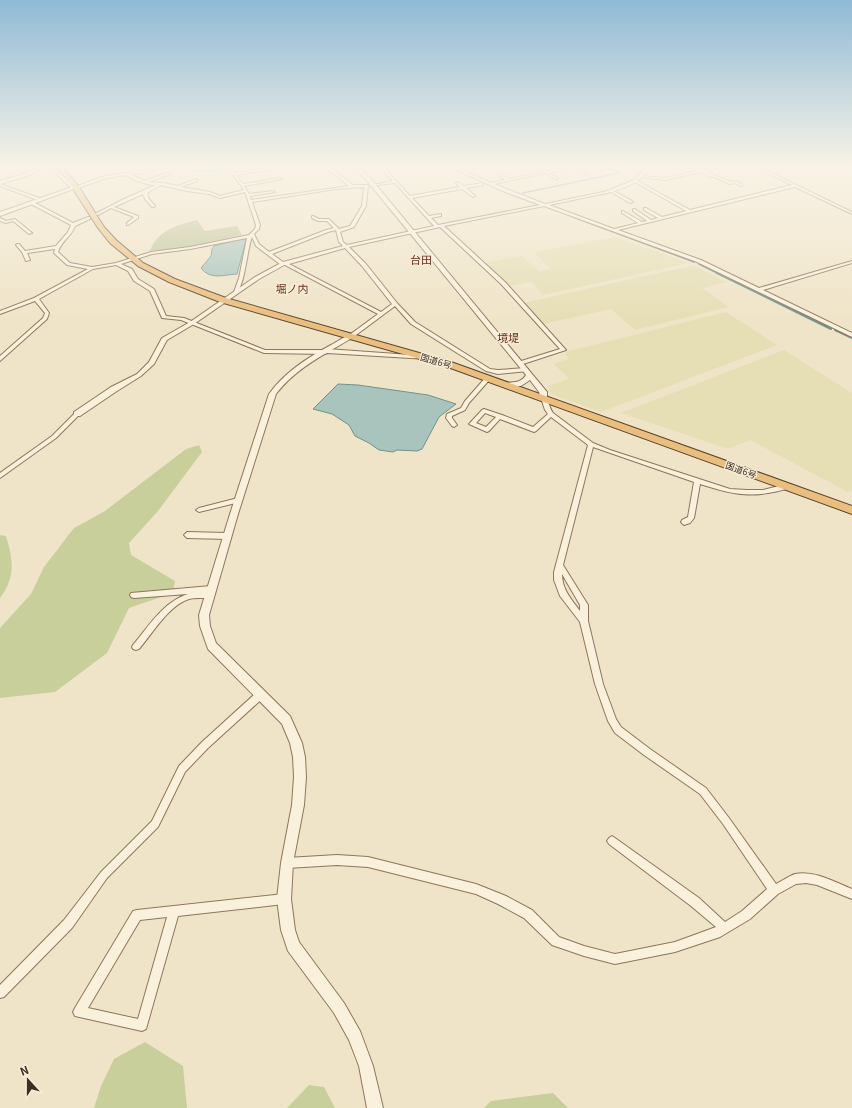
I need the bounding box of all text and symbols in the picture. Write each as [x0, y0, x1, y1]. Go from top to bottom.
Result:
district label: 台田 [410, 251, 432, 267]
district label: 堀ノ内 [276, 280, 309, 296]
district label: 境堤 [497, 329, 519, 345]
street label: 国道6号 [419, 350, 453, 372]
street label: 国道6号 [724, 458, 758, 482]
north arrow [8, 1060, 48, 1100]
text: N [17, 1061, 31, 1079]

